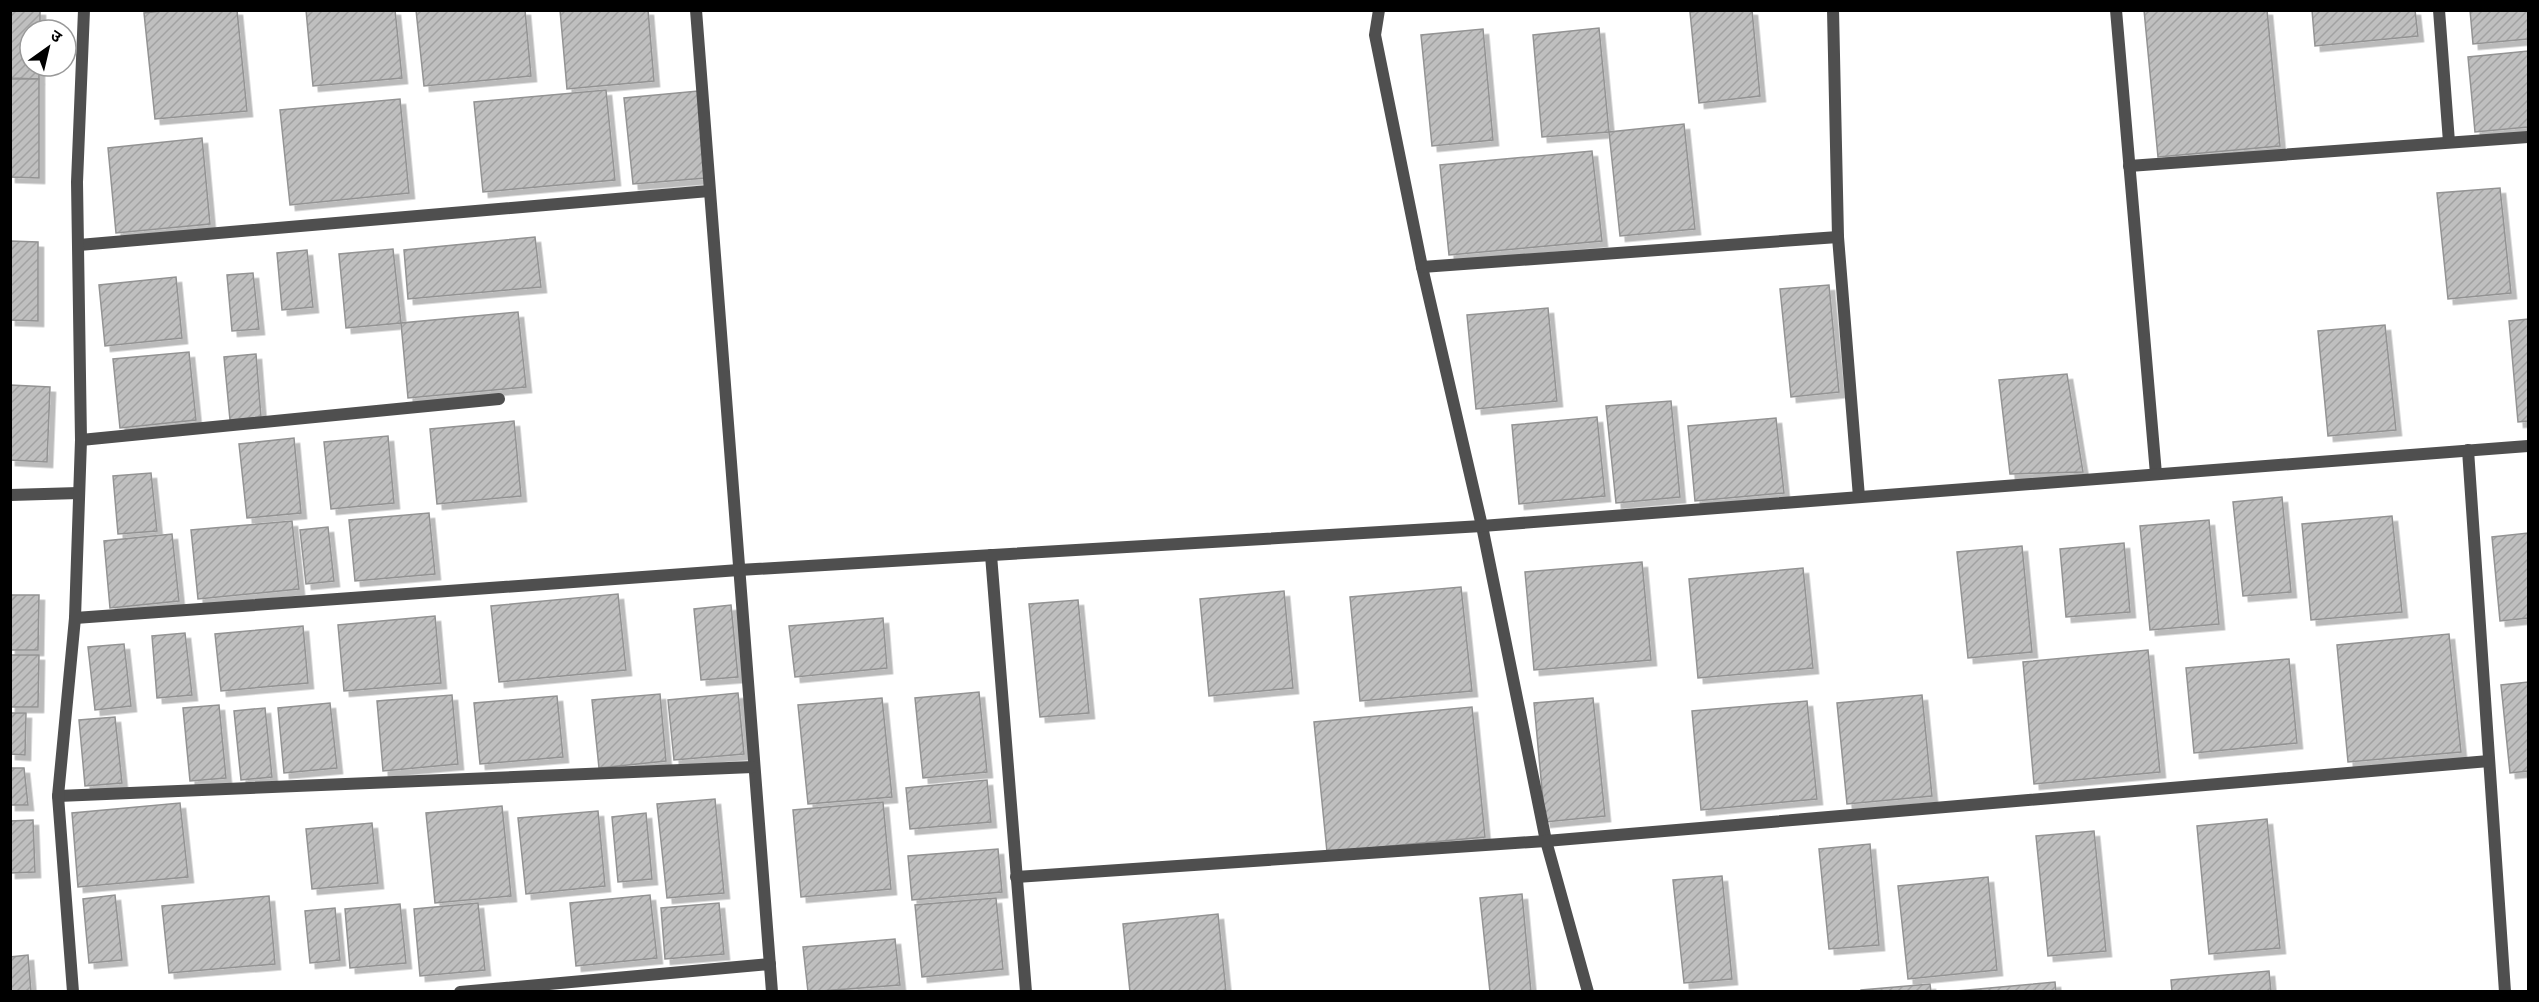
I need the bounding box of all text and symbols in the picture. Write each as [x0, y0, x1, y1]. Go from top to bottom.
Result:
north arrow [18, 18, 78, 78]
text: उ [46, 25, 66, 48]

